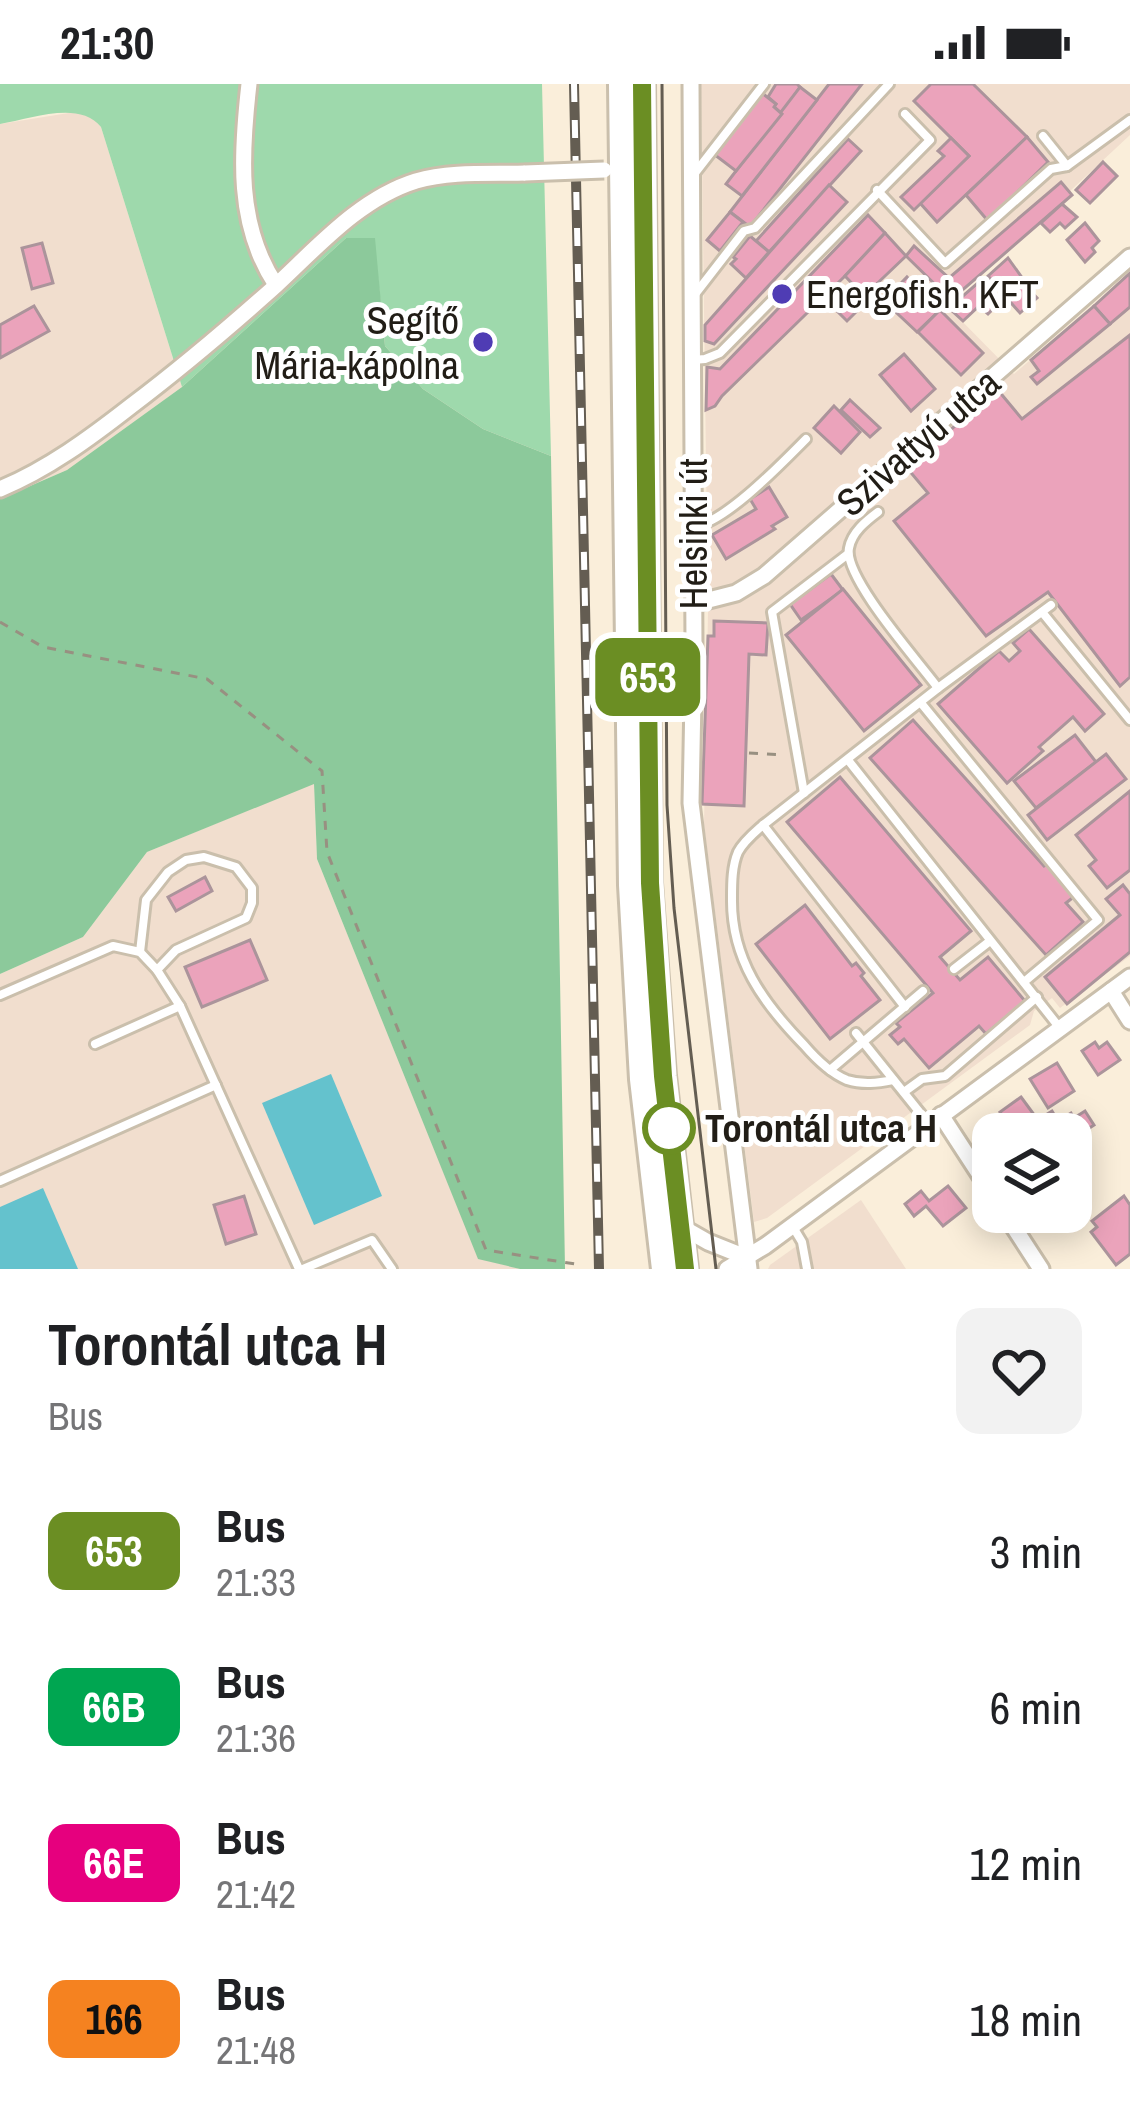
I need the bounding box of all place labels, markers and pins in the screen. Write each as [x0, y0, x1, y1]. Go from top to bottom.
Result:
place label: Energofish. KFT [806, 268, 1039, 320]
marker: Energofish. KFT [769, 281, 795, 307]
place label: Segítő Mária-kápolna [255, 294, 459, 391]
marker: Segítő Mária-kápolna [470, 329, 496, 355]
place label: Torontál utca H [705, 1102, 937, 1154]
marker: Torontál utca H [644, 1103, 694, 1153]

